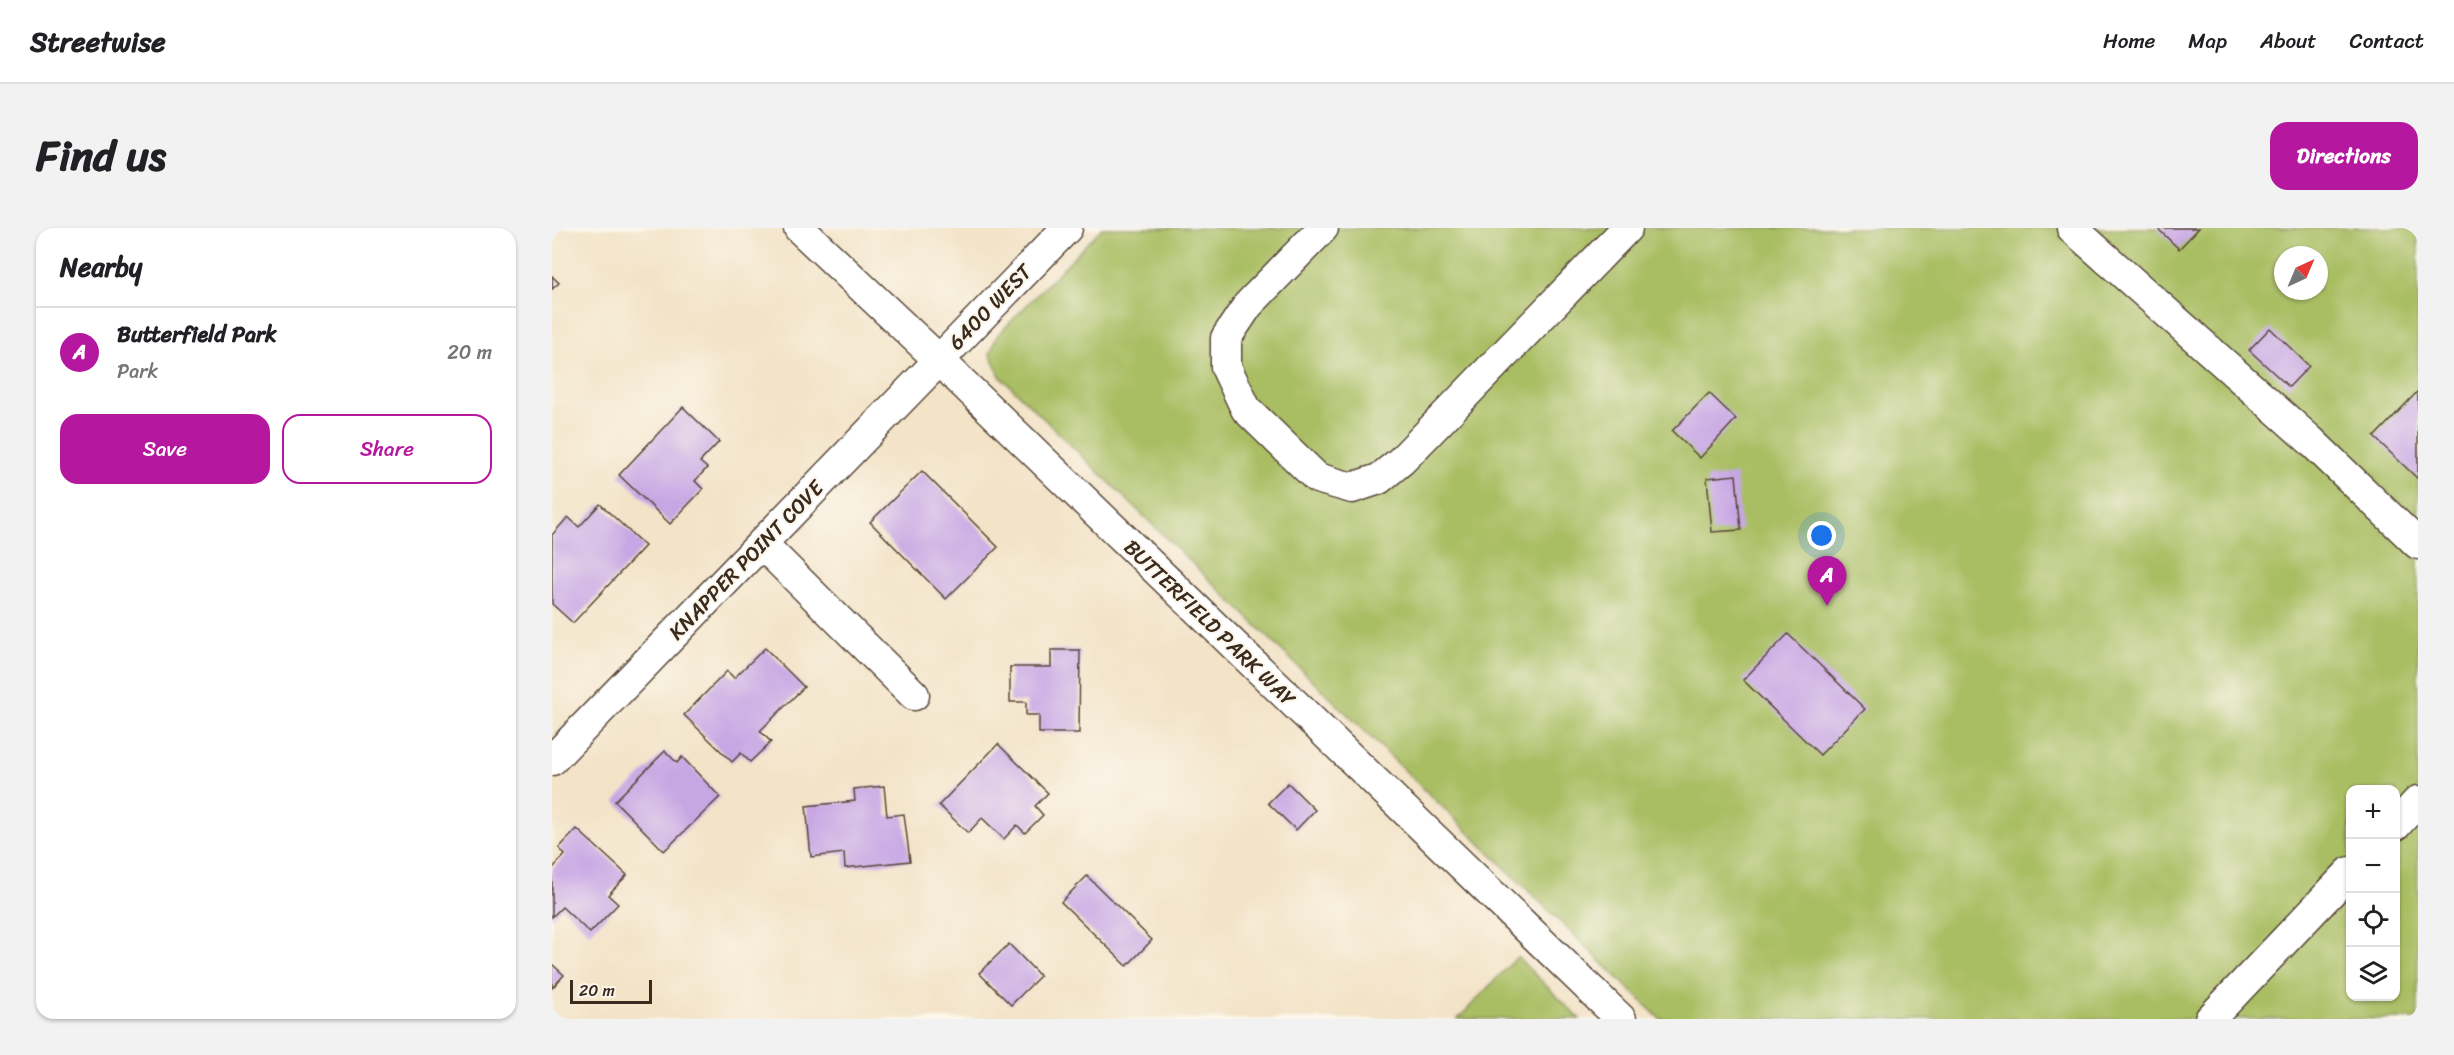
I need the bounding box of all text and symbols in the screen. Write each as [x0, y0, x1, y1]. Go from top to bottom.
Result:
text: Streetwise [30, 17, 166, 66]
text: Home [2103, 22, 2155, 60]
text: Map [2188, 22, 2227, 60]
text: About [2260, 22, 2317, 60]
text: Contact [2350, 22, 2424, 60]
text: Find us [36, 119, 166, 193]
button: Directions [2270, 122, 2418, 190]
text: Nearby [60, 244, 142, 290]
north arrow [2274, 246, 2328, 300]
street label: 6400 WEST [939, 254, 1042, 359]
text: Butterfield Park [117, 315, 277, 354]
text: A [73, 335, 86, 370]
text: 20 m [447, 335, 492, 370]
text: Park [117, 354, 158, 389]
button: Save [60, 414, 270, 484]
button: Share [282, 414, 492, 484]
street label: KNAPPER POINT COVE [659, 470, 834, 649]
your location [1807, 521, 1836, 550]
street label: BUTTERFIELD PARK WAY [1114, 530, 1306, 716]
pin: A [1808, 556, 1846, 606]
map controls [2346, 785, 2400, 1001]
button: + [2346, 785, 2400, 839]
button: − [2346, 839, 2400, 893]
button: locate [2346, 893, 2400, 947]
button: layers [2346, 947, 2400, 1001]
text: 20 m [579, 976, 615, 1005]
scale bar [570, 977, 652, 1004]

